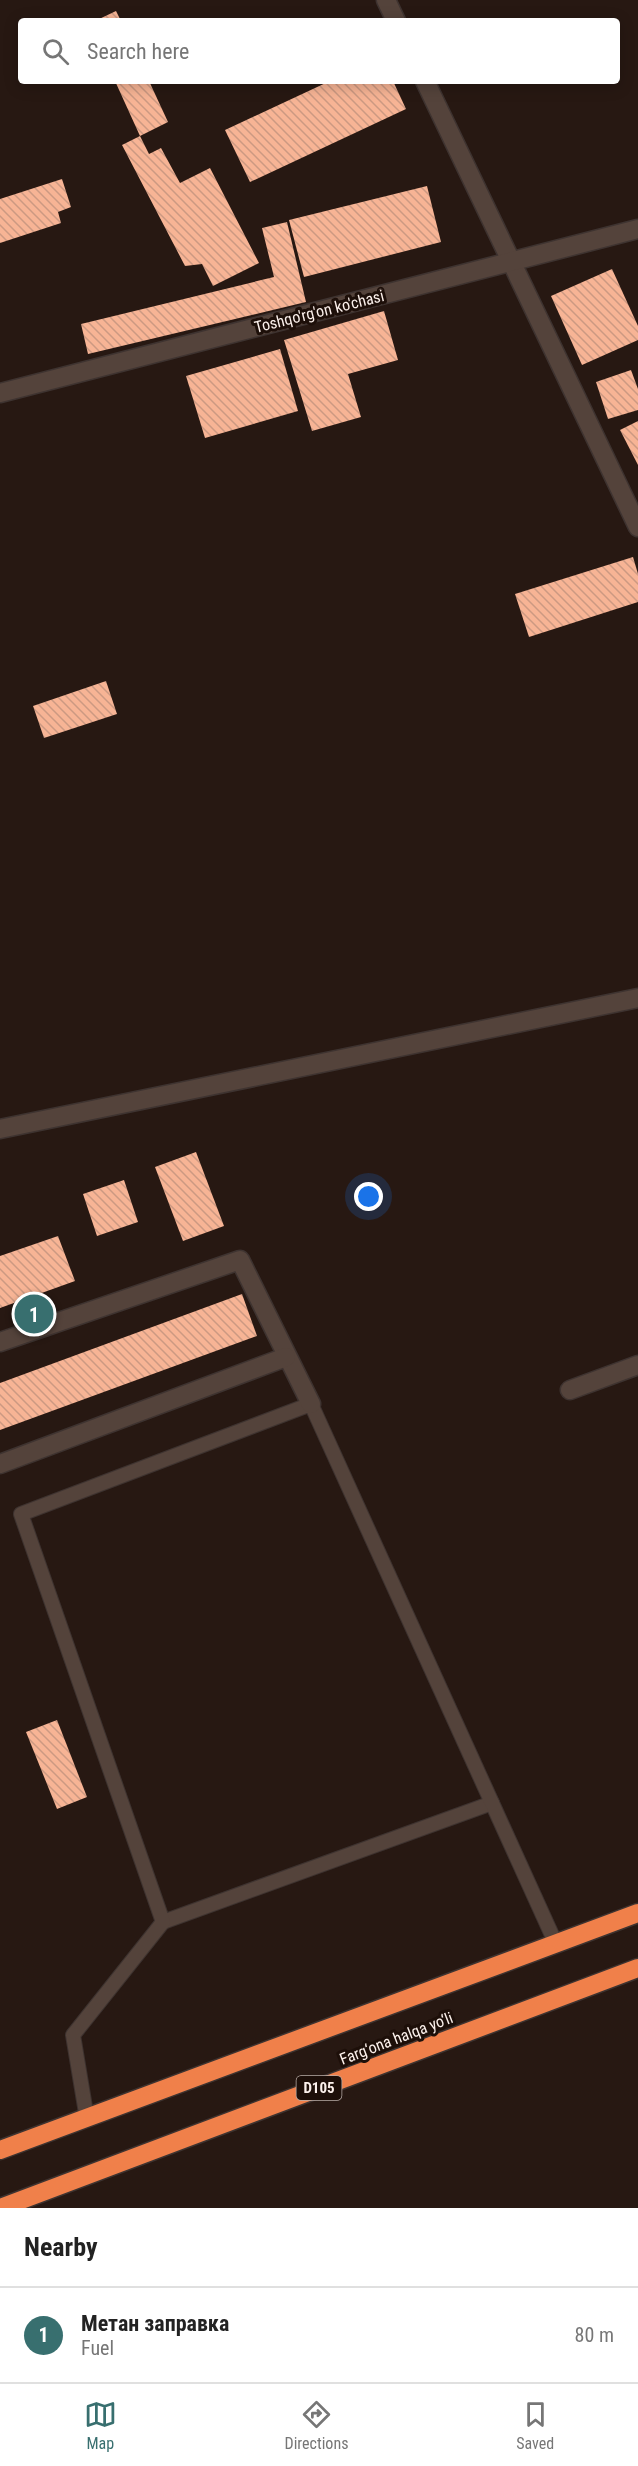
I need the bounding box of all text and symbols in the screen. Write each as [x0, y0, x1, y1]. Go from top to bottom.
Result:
search box [18, 18, 620, 84]
icon: search [39, 35, 72, 68]
text: Search here [87, 39, 189, 64]
street label: Toshqo'rg'on ko'chasi [252, 286, 386, 337]
your location [354, 1182, 383, 1211]
pin: 1 [15, 1292, 54, 1336]
street label: Farg‘ona halqa yo‘li [337, 2008, 456, 2069]
road number: D105 [296, 2076, 342, 2100]
text: Nearby [24, 2232, 98, 2262]
text: Метан заправка [81, 2311, 229, 2336]
text: 1 [38, 2323, 49, 2347]
text: 80 m [575, 2323, 614, 2347]
text: Fuel [81, 2336, 114, 2360]
tab: Map [84, 2398, 117, 2453]
tab: Directions [285, 2398, 348, 2453]
tab: Saved [516, 2398, 554, 2453]

